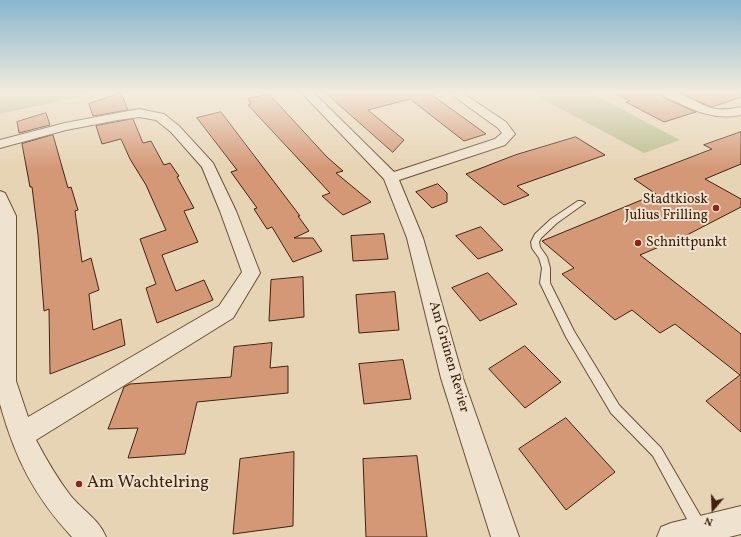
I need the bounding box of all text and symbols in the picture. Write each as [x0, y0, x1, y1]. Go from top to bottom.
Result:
place label: Stadtkiosk Julius Frilling [625, 192, 708, 224]
marker: Stadtkiosk Julius Frilling [711, 203, 721, 213]
place label: Schnittpunkt [646, 235, 727, 251]
marker: Schnittpunkt [633, 238, 643, 248]
street label: Am Grünen Revier [424, 299, 472, 415]
place label: Am Wachtelring [87, 474, 209, 494]
marker: Am Wachtelring [74, 479, 84, 489]
north arrow [693, 489, 733, 529]
text: N [703, 512, 715, 529]

